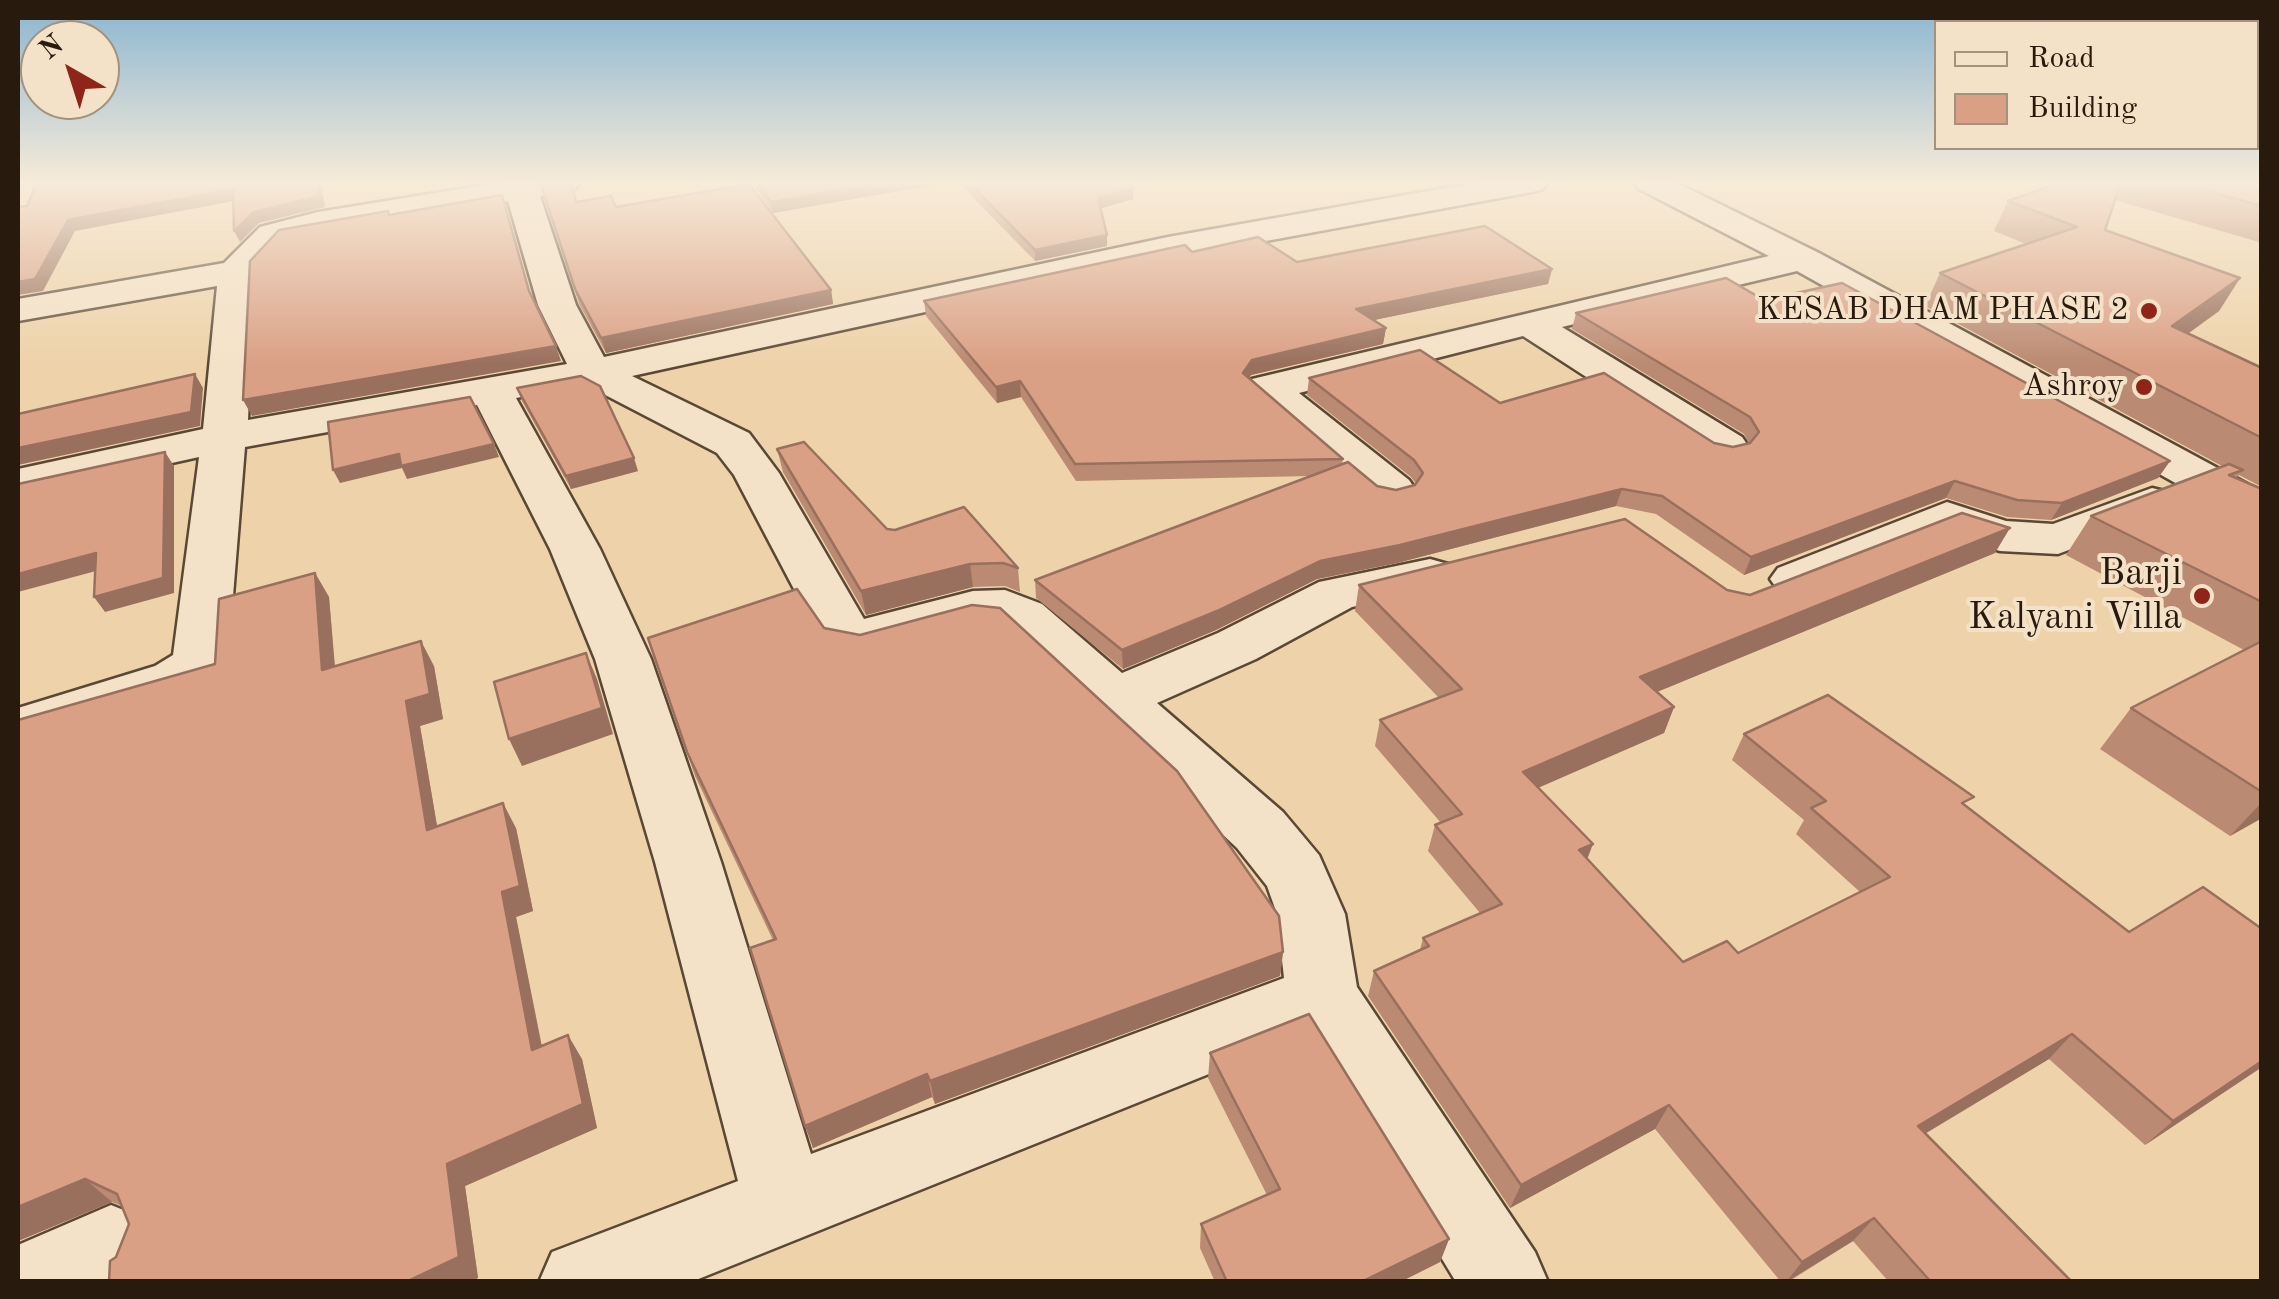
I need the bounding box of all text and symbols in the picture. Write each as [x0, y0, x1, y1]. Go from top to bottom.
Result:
north arrow [20, 20, 120, 120]
legend [1934, 20, 2259, 150]
text: N [35, 31, 70, 66]
text: Road [2028, 44, 2095, 74]
text: Building [2028, 94, 2137, 124]
place label: KESAB DHAM PHASE 2 [1757, 292, 2129, 330]
marker: KESAB DHAM PHASE 2 [2138, 300, 2160, 322]
place label: Ashroy [2022, 368, 2124, 406]
marker: Ashroy [2133, 376, 2155, 398]
place label: Barji Kalyani Villa [1968, 551, 2182, 640]
marker: Barji Kalyani Villa [2191, 585, 2213, 607]

